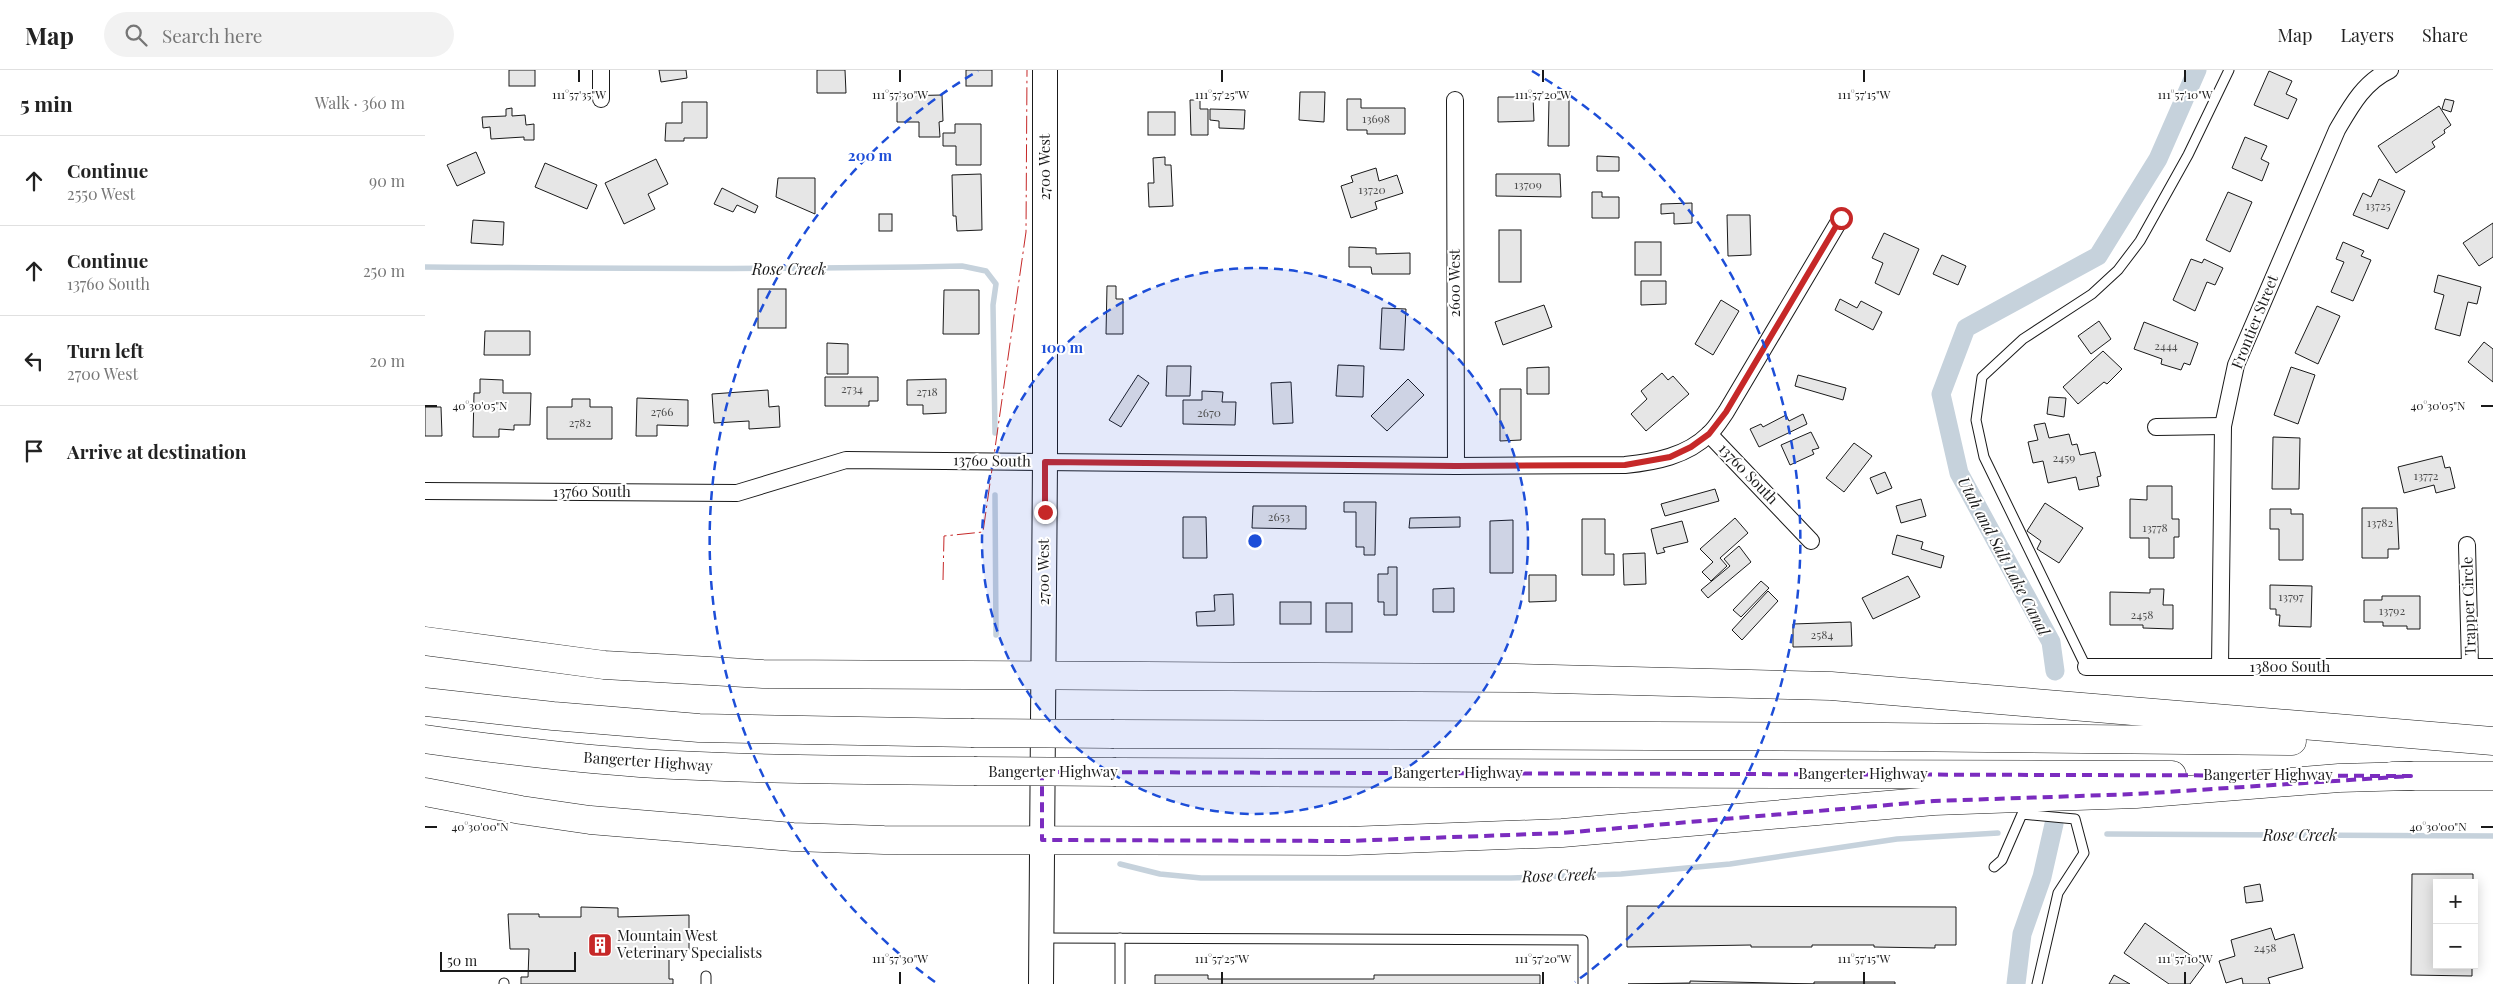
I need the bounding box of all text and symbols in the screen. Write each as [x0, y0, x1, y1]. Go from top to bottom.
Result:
search box [104, 12, 454, 57]
text: Map [25, 19, 74, 51]
icon: search [122, 21, 150, 49]
text: Search here [162, 22, 262, 48]
text: Map [2277, 23, 2312, 47]
text: Layers [2340, 23, 2394, 47]
text: Share [2422, 23, 2468, 47]
text: 111°57'35"W [552, 86, 606, 102]
text: 111°57'30"W [872, 86, 928, 102]
text: 111°57'25"W [1195, 86, 1249, 102]
text: 111°57'20"W [1515, 86, 1571, 102]
text: 111°57'15"W [1838, 86, 1891, 102]
text: 111°57'10"W [2157, 86, 2213, 102]
text: 5 min [20, 89, 73, 117]
text: Walk · 360 m [315, 92, 405, 113]
house number: 13698 [1362, 110, 1390, 126]
street label: 2700 West [1034, 133, 1054, 200]
text: 200 m [848, 145, 893, 165]
text: Continue [67, 157, 148, 183]
icon: ahead [20, 167, 48, 195]
text: 90 m [369, 170, 405, 191]
house number: 13709 [1514, 176, 1542, 192]
house number: 13720 [1358, 181, 1386, 197]
text: 2550 West [67, 183, 135, 204]
house number: 13725 [2365, 197, 2391, 213]
route start [1830, 207, 1853, 230]
text: Continue [67, 247, 148, 273]
street label: 2600 West [1444, 248, 1464, 317]
icon: ahead [20, 257, 48, 285]
water label: Rose Creek [751, 258, 826, 279]
text: 250 m [363, 260, 405, 281]
street label: Frontier Street [2226, 271, 2282, 372]
text: 13760 South [67, 273, 150, 294]
text: Turn left [67, 337, 144, 363]
text: 100 m [1041, 337, 1084, 357]
house number: 2444 [2154, 337, 2178, 353]
icon: left [20, 347, 48, 375]
text: 20 m [370, 350, 405, 371]
text: 2700 West [67, 363, 138, 384]
house number: 2734 [841, 380, 863, 396]
house number: 2718 [916, 383, 938, 399]
text: 40°30'05"N [452, 397, 508, 413]
text: 40°30'05"N [2410, 397, 2466, 413]
house number: 2766 [650, 403, 674, 419]
house number: 2670 [1197, 404, 1221, 420]
house number: 2782 [569, 414, 592, 430]
icon: arrive [20, 437, 48, 465]
text: Arrive at destination [67, 438, 247, 464]
street label: 13760 South [1714, 438, 1783, 508]
street label: 13760 South [953, 449, 1031, 471]
house number: 2459 [2053, 449, 2075, 465]
house number: 13772 [2413, 467, 2439, 483]
water label: Utah and Salt Lake Canal [1954, 473, 2055, 639]
street label: 13760 South [553, 481, 631, 501]
route end [1034, 501, 1057, 524]
house number: 2653 [1268, 508, 1290, 524]
house number: 13782 [2367, 514, 2394, 530]
house number: 13778 [2142, 519, 2168, 535]
centre of rings [1246, 532, 1264, 550]
street label: 2700 West [1033, 538, 1053, 605]
street label: Trapper Circle [2456, 556, 2480, 656]
house number: 13797 [2278, 588, 2304, 604]
house number: 13792 [2379, 602, 2405, 618]
house number: 2458 [2131, 606, 2153, 622]
house number: 2584 [1811, 626, 1834, 642]
street label: 13800 South [2250, 656, 2331, 676]
street label: Bangerter Highway [583, 747, 714, 776]
street label: Bangerter Highway [988, 761, 1118, 781]
street label: Bangerter Highway [1393, 762, 1523, 782]
street label: Bangerter Highway [1798, 763, 1928, 783]
street label: Bangerter Highway [2203, 764, 2333, 784]
text: 40°30'00"N [451, 818, 509, 834]
text: 40°30'00"N [2409, 818, 2467, 834]
water label: Rose Creek [2262, 824, 2337, 845]
water label: Rose Creek [1520, 863, 1597, 886]
map controls [2433, 879, 2478, 969]
button: + [2433, 879, 2478, 924]
button: − [2433, 924, 2478, 969]
place label: Mountain West Veterinary Specialists [616, 925, 762, 962]
building icon: Mountain West Veterinary Specialists [587, 932, 613, 958]
house number: 2458 [2254, 939, 2276, 955]
scale bar [440, 949, 576, 972]
text: 111°57'30"W [872, 950, 928, 966]
text: 111°57'25"W [1195, 950, 1249, 966]
text: 111°57'20"W [1515, 950, 1571, 966]
text: 111°57'15"W [1838, 950, 1891, 966]
text: 111°57'10"W [2157, 950, 2213, 966]
text: 50 m [447, 951, 477, 970]

